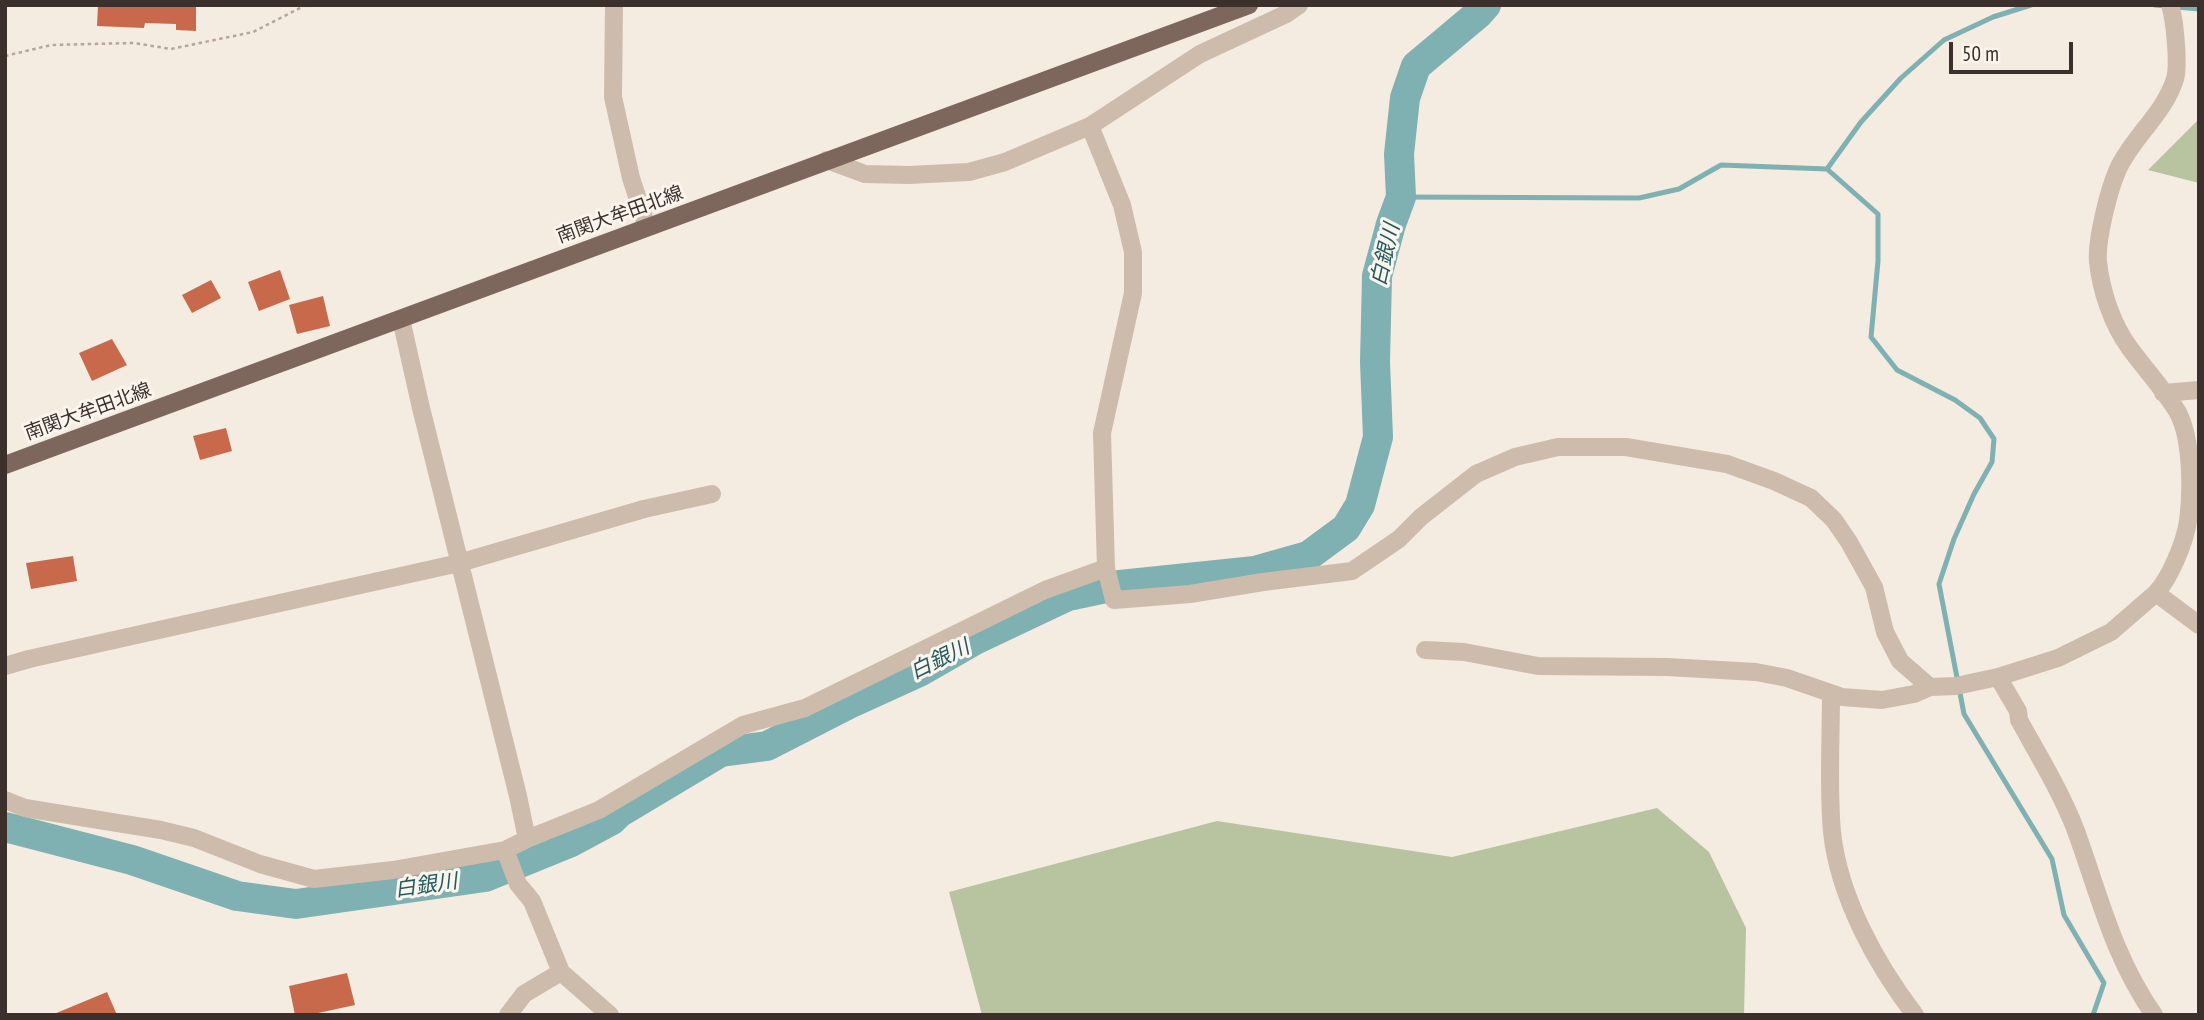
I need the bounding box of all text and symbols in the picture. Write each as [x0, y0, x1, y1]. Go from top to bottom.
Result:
scale bar [1952, 28, 2076, 72]
text: 50 m [1962, 40, 1999, 67]
street label: 南関大牟田北線 [554, 182, 686, 248]
water label: 白銀川 [1367, 221, 1405, 289]
street label: 南関大牟田北線 [22, 379, 154, 445]
water label: 白銀川 [906, 635, 974, 685]
water label: 白銀川 [393, 869, 459, 903]

